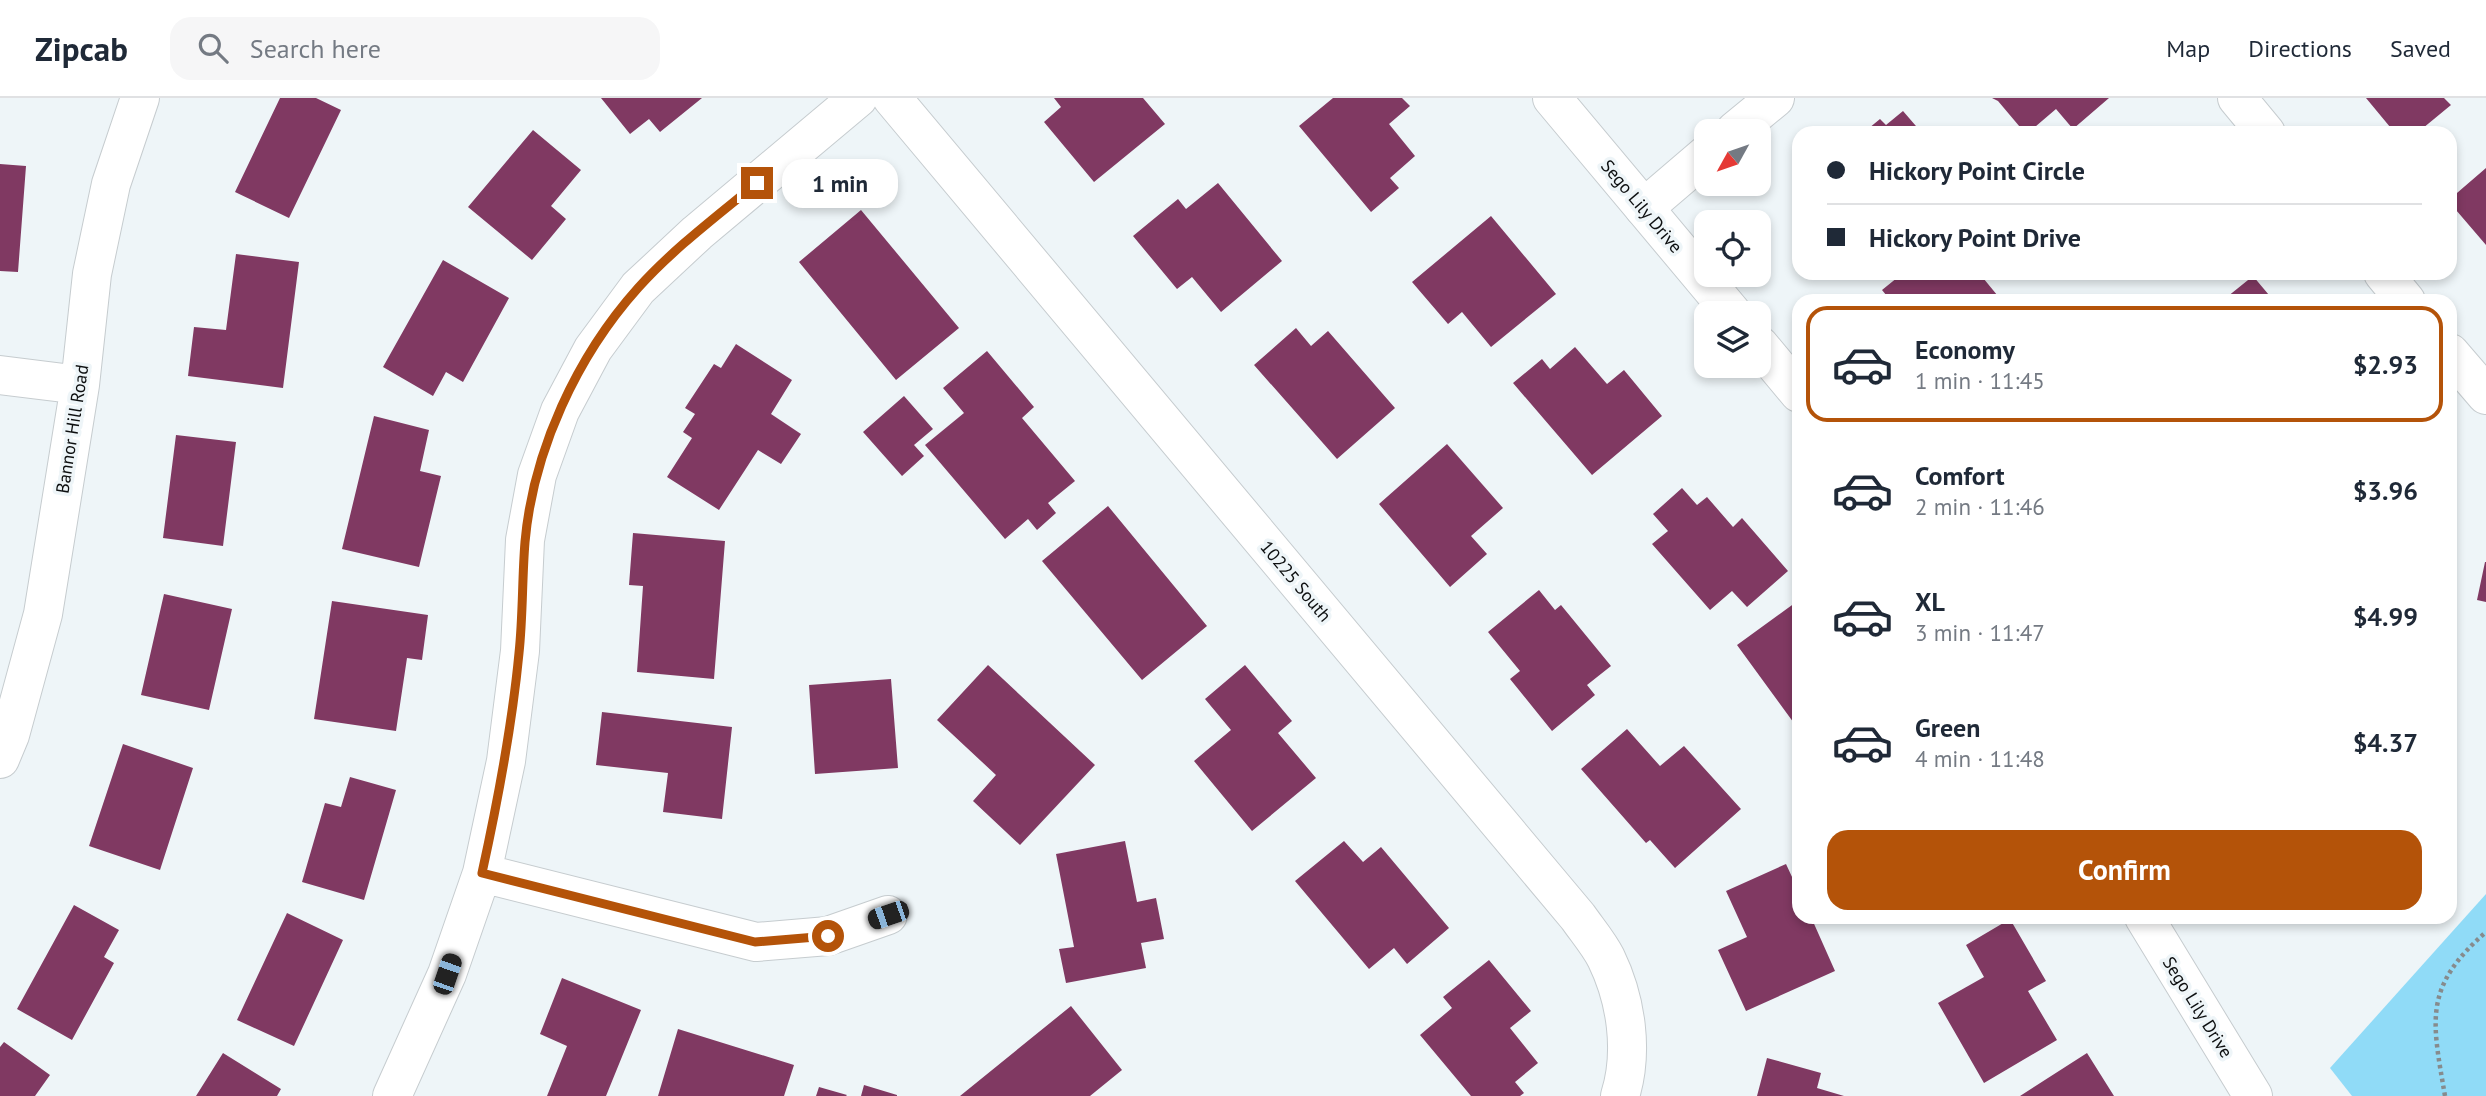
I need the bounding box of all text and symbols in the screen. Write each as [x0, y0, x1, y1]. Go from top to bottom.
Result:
search box [170, 17, 660, 80]
text: Zipcab [35, 27, 128, 70]
icon: search [194, 29, 232, 67]
text: Search here [250, 32, 381, 65]
text: Map [2166, 33, 2210, 64]
text: Directions [2248, 33, 2352, 64]
text: Saved [2390, 33, 2451, 64]
north arrow [1694, 119, 1771, 196]
map controls [1694, 119, 1771, 378]
text: Hickory Point Circle [1869, 154, 2085, 187]
street label: Sego Lily Drive [1596, 155, 1688, 257]
callout: 1 min [782, 158, 897, 208]
route end [741, 167, 773, 199]
text: 1 min [812, 169, 868, 198]
button: locate [1694, 210, 1771, 287]
text: Hickory Point Drive [1869, 221, 2081, 254]
button: layers [1694, 301, 1771, 378]
icon: car [1831, 333, 1894, 396]
text: Economy [1915, 333, 2015, 366]
text: $2.93 [2353, 348, 2418, 381]
street label: Bannor Hill Road [50, 363, 94, 495]
text: 1 min · 11:45 [1915, 366, 2045, 395]
icon: car [1831, 459, 1894, 522]
text: Comfort [1915, 459, 2005, 492]
text: $3.96 [2353, 474, 2418, 507]
text: 2 min · 11:46 [1915, 492, 2045, 521]
street label: 10225 South [1255, 536, 1337, 626]
icon: car [1831, 585, 1894, 648]
text: XL [1915, 585, 1945, 618]
text: $4.99 [2353, 600, 2418, 633]
text: 3 min · 11:47 [1915, 618, 2045, 647]
icon: car [1831, 711, 1894, 774]
text: Green [1915, 711, 1980, 744]
text: $4.37 [2353, 726, 2418, 759]
text: 4 min · 11:48 [1915, 744, 2045, 773]
button: Confirm [1827, 830, 2422, 910]
car [865, 898, 912, 932]
route start [812, 920, 844, 952]
car [431, 951, 464, 997]
street label: Sego Lily Drive [2158, 952, 2238, 1062]

